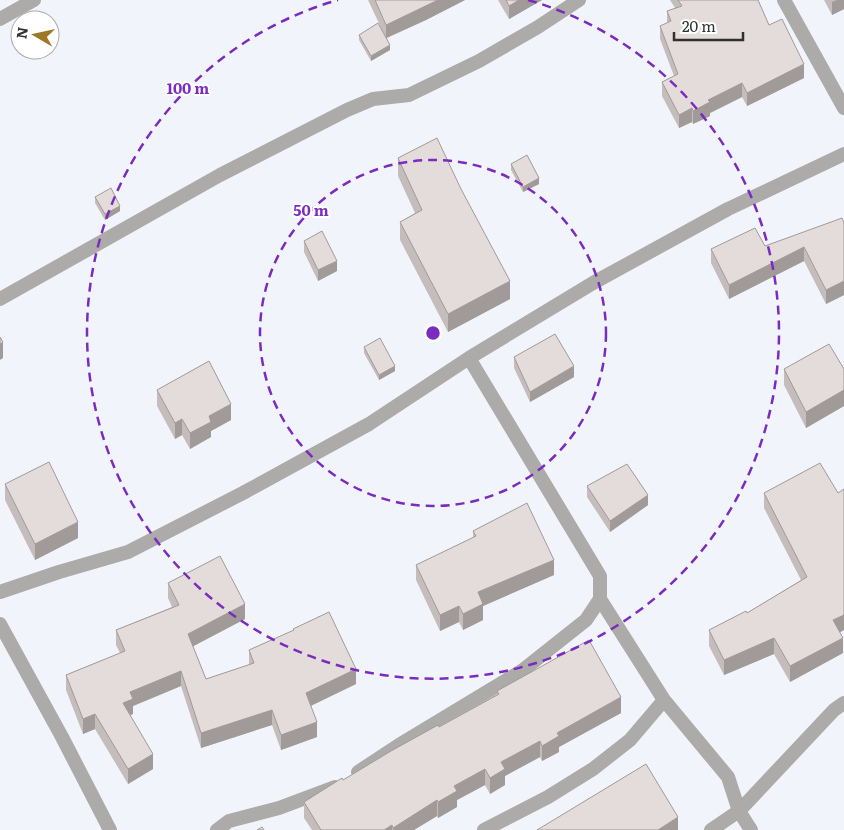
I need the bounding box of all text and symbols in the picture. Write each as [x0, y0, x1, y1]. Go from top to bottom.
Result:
north arrow [10, 10, 60, 60]
scale bar [674, 10, 743, 42]
text: 20 m [682, 14, 716, 37]
text: N [10, 25, 32, 40]
text: 100 m [167, 76, 209, 99]
text: 50 m [293, 198, 329, 221]
centre of rings [424, 324, 442, 342]

